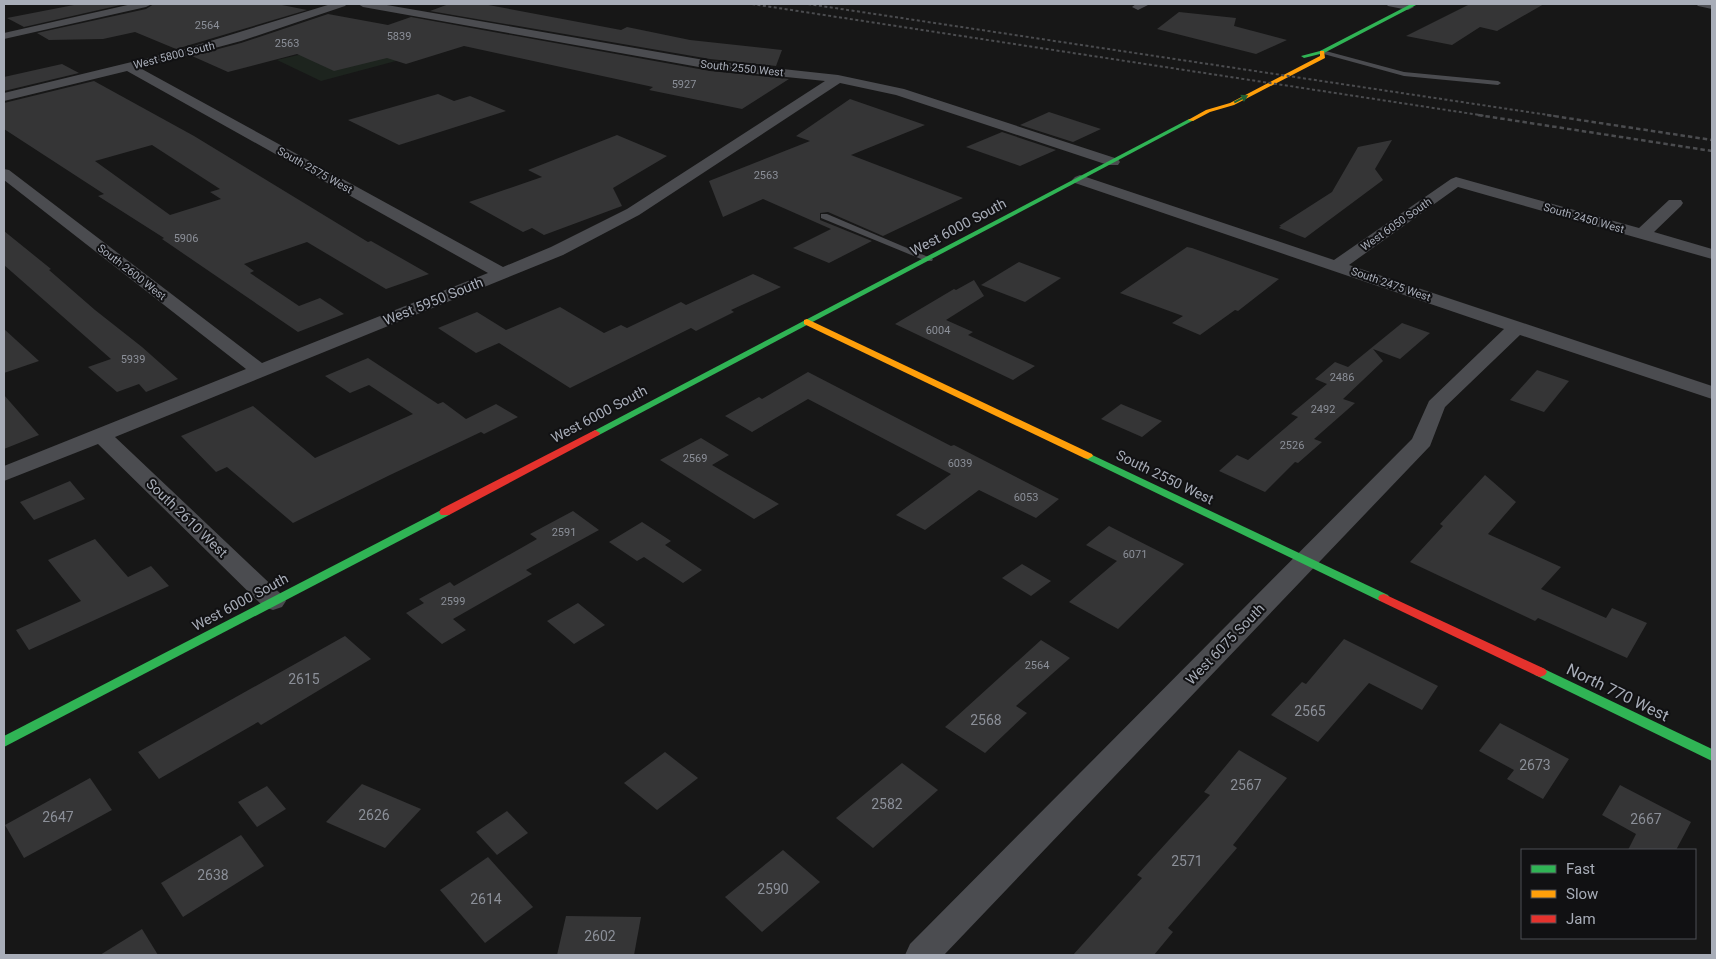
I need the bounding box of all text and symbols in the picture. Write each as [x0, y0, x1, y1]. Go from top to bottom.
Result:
house number: 2564 [195, 19, 219, 32]
house number: 5839 [387, 30, 411, 43]
house number: 2563 [275, 37, 299, 50]
street label: West 5800 South [132, 39, 216, 72]
street label: South 2550 West [700, 58, 785, 79]
house number: 5927 [672, 78, 696, 91]
one-way arrow [1234, 95, 1247, 104]
street label: South 2575 West [275, 145, 355, 197]
house number: 2563 [754, 169, 778, 182]
street label: West 6000 South [907, 195, 1009, 259]
street label: West 6050 South [1358, 195, 1434, 254]
street label: South 2450 West [1542, 201, 1626, 236]
house number: 5906 [174, 232, 198, 245]
street label: South 2600 West [95, 242, 169, 303]
street label: South 2475 West [1349, 265, 1433, 304]
street label: West 5950 South [381, 274, 485, 328]
house number: 6004 [926, 324, 950, 337]
house number: 5939 [121, 353, 145, 366]
house number: 2486 [1330, 371, 1354, 384]
street label: West 6000 South [548, 382, 650, 446]
house number: 2492 [1311, 403, 1335, 416]
house number: 2526 [1280, 439, 1304, 452]
street label: South 2550 West [1114, 447, 1217, 508]
house number: 2569 [683, 452, 707, 465]
house number: 6039 [948, 457, 972, 470]
street label: South 2610 West [143, 475, 231, 561]
house number: 6053 [1014, 491, 1038, 504]
house number: 2591 [552, 526, 576, 539]
house number: 6071 [1123, 548, 1147, 561]
street label: West 6000 South [189, 570, 291, 634]
house number: 2599 [441, 595, 465, 608]
street label: West 6075 South [1182, 600, 1268, 688]
house number: 2564 [1025, 659, 1049, 672]
street label: North 770 West [1564, 660, 1672, 725]
house number: 2615 [288, 671, 320, 687]
house number: 2565 [1294, 703, 1326, 719]
house number: 2568 [970, 712, 1002, 728]
house number: 2673 [1519, 757, 1551, 773]
house number: 2567 [1230, 777, 1262, 793]
house number: 2582 [871, 796, 903, 812]
house number: 2626 [358, 807, 390, 823]
house number: 2647 [42, 809, 74, 825]
house number: 2667 [1630, 811, 1662, 827]
legend [1521, 849, 1696, 939]
house number: 2571 [1171, 853, 1203, 869]
text: Fast [1566, 860, 1595, 878]
house number: 2638 [197, 867, 229, 883]
house number: 2590 [757, 881, 789, 897]
text: Slow [1566, 885, 1598, 903]
house number: 2614 [470, 891, 502, 907]
text: Jam [1566, 910, 1596, 928]
house number: 2602 [584, 928, 616, 944]

